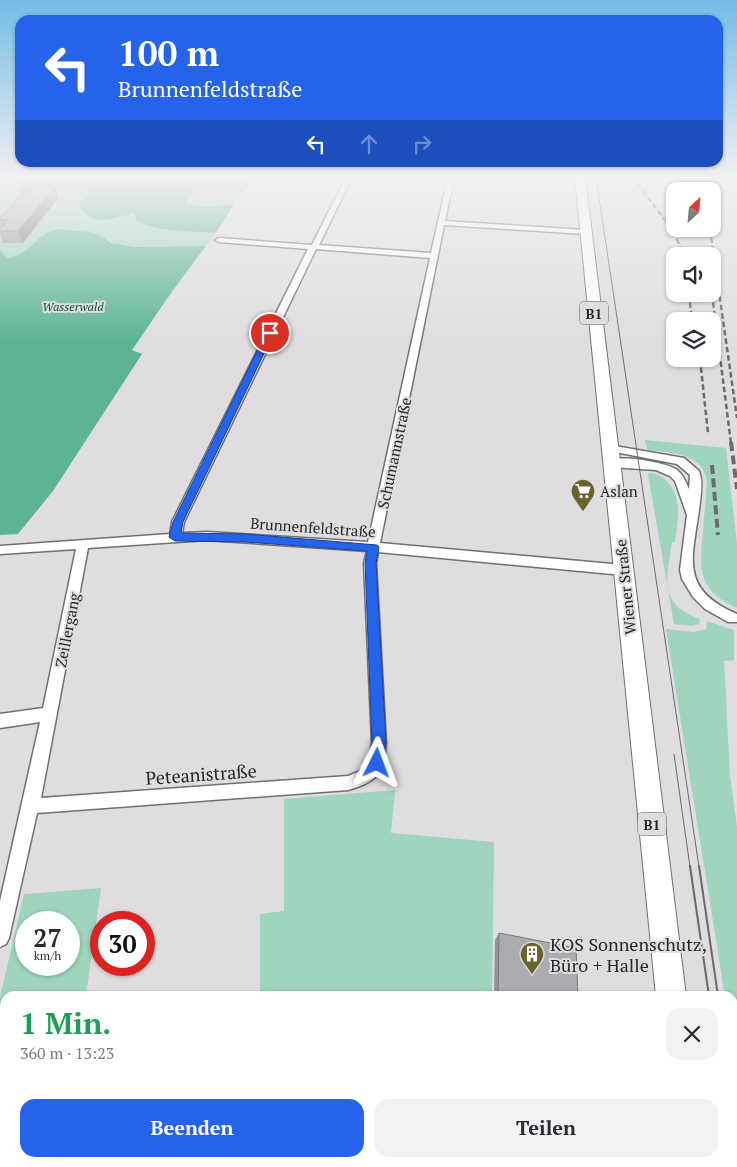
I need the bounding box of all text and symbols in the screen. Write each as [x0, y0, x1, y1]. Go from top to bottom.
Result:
text: 100 m [118, 30, 219, 76]
icon: left [35, 35, 100, 100]
text: Brunnenfeldstraße [118, 74, 302, 103]
icon: left [302, 130, 330, 158]
icon: ahead [355, 130, 383, 158]
icon: right [408, 130, 436, 158]
north arrow [666, 182, 721, 238]
map controls [666, 182, 721, 367]
button: sound [666, 247, 721, 302]
park label: Wasserwald [42, 299, 104, 314]
road number: B1 [580, 302, 608, 324]
pin [249, 312, 291, 354]
button: layers [666, 312, 721, 367]
icon: arrive [256, 319, 284, 347]
street label: Schumannstraße [372, 396, 416, 510]
supermarket icon: Aslan [570, 478, 596, 512]
place label: Aslan [600, 481, 638, 501]
street label: Brunnenfeldstraße [250, 513, 376, 541]
street label: Wiener Straße [610, 538, 640, 636]
street label: Zeillergang [50, 590, 84, 669]
position arrow [350, 736, 402, 788]
street label: Peteanistraße [145, 758, 257, 790]
road number: B1 [638, 812, 666, 836]
speed limit sign: 30 [90, 911, 155, 976]
text: 27 [33, 921, 62, 954]
place label: KOS Sonnenschutz, Büro + Halle [550, 932, 707, 977]
building icon: KOS Sonnenschutz, Büro + Halle [519, 941, 545, 975]
text: km/h [34, 948, 61, 963]
text: 1 Min. [20, 1003, 111, 1043]
button: close [666, 1008, 718, 1060]
text: 360 m · 13:23 [20, 1042, 114, 1064]
button: Beenden [20, 1099, 364, 1157]
button: Teilen [374, 1099, 718, 1157]

